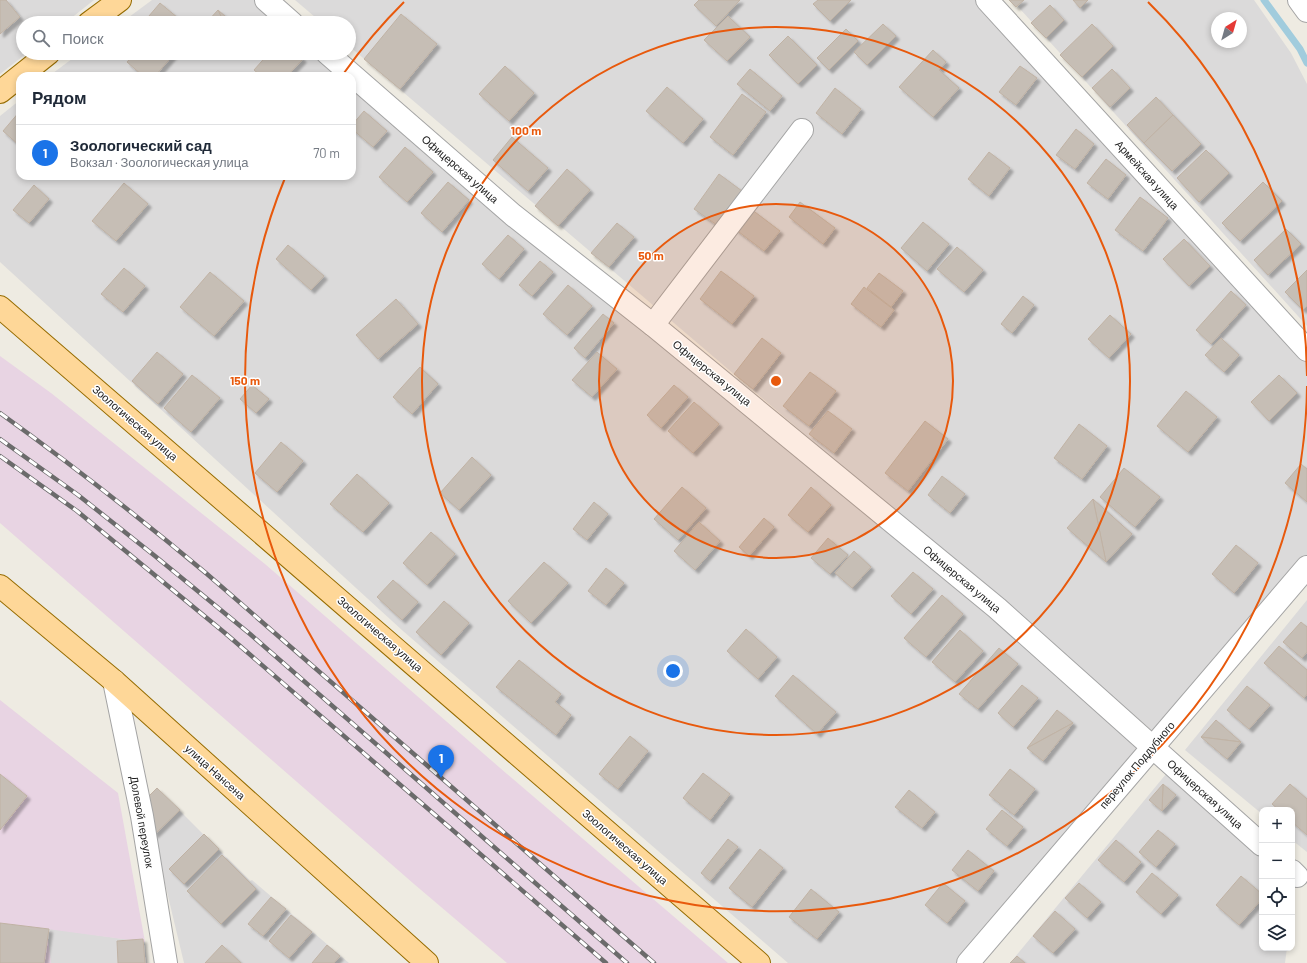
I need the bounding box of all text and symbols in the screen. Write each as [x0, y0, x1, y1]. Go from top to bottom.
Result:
north arrow [1211, 12, 1247, 48]
search box [16, 16, 356, 60]
icon: search [30, 27, 52, 49]
text: Поиск [62, 29, 104, 47]
text: Рядом [32, 87, 87, 107]
text: 100 m [511, 123, 541, 137]
street label: Офицерская улица [419, 132, 502, 206]
text: Зоологический сад [70, 136, 212, 154]
street label: Армейская улица [1113, 137, 1182, 212]
text: 1 [43, 145, 47, 161]
text: 70 m [313, 145, 340, 161]
text: Вокзал · Зоологическая улица [70, 154, 249, 170]
text: 50 m [638, 248, 664, 262]
street label: Офицерская улица [670, 337, 755, 409]
text: 150 m [230, 373, 260, 387]
centre of rings [769, 374, 783, 388]
street label: Зоологическая улица [90, 382, 181, 464]
street label: Офицерская улица [921, 542, 1004, 615]
street label: Зоологическая улица [335, 593, 426, 675]
your location [663, 661, 683, 681]
street label: переулок Поддубного [1096, 718, 1177, 811]
street label: улица Нансена [183, 741, 249, 803]
pin: 1 [428, 745, 454, 778]
street label: Офицерская улица [1165, 756, 1246, 832]
street label: Долевой переулок [128, 775, 157, 869]
street label: Зоологическая улица [580, 806, 671, 888]
map controls [1259, 807, 1295, 951]
button: + [1259, 807, 1295, 843]
button: − [1259, 843, 1295, 879]
button: locate [1259, 879, 1295, 915]
button: layers [1259, 915, 1295, 951]

